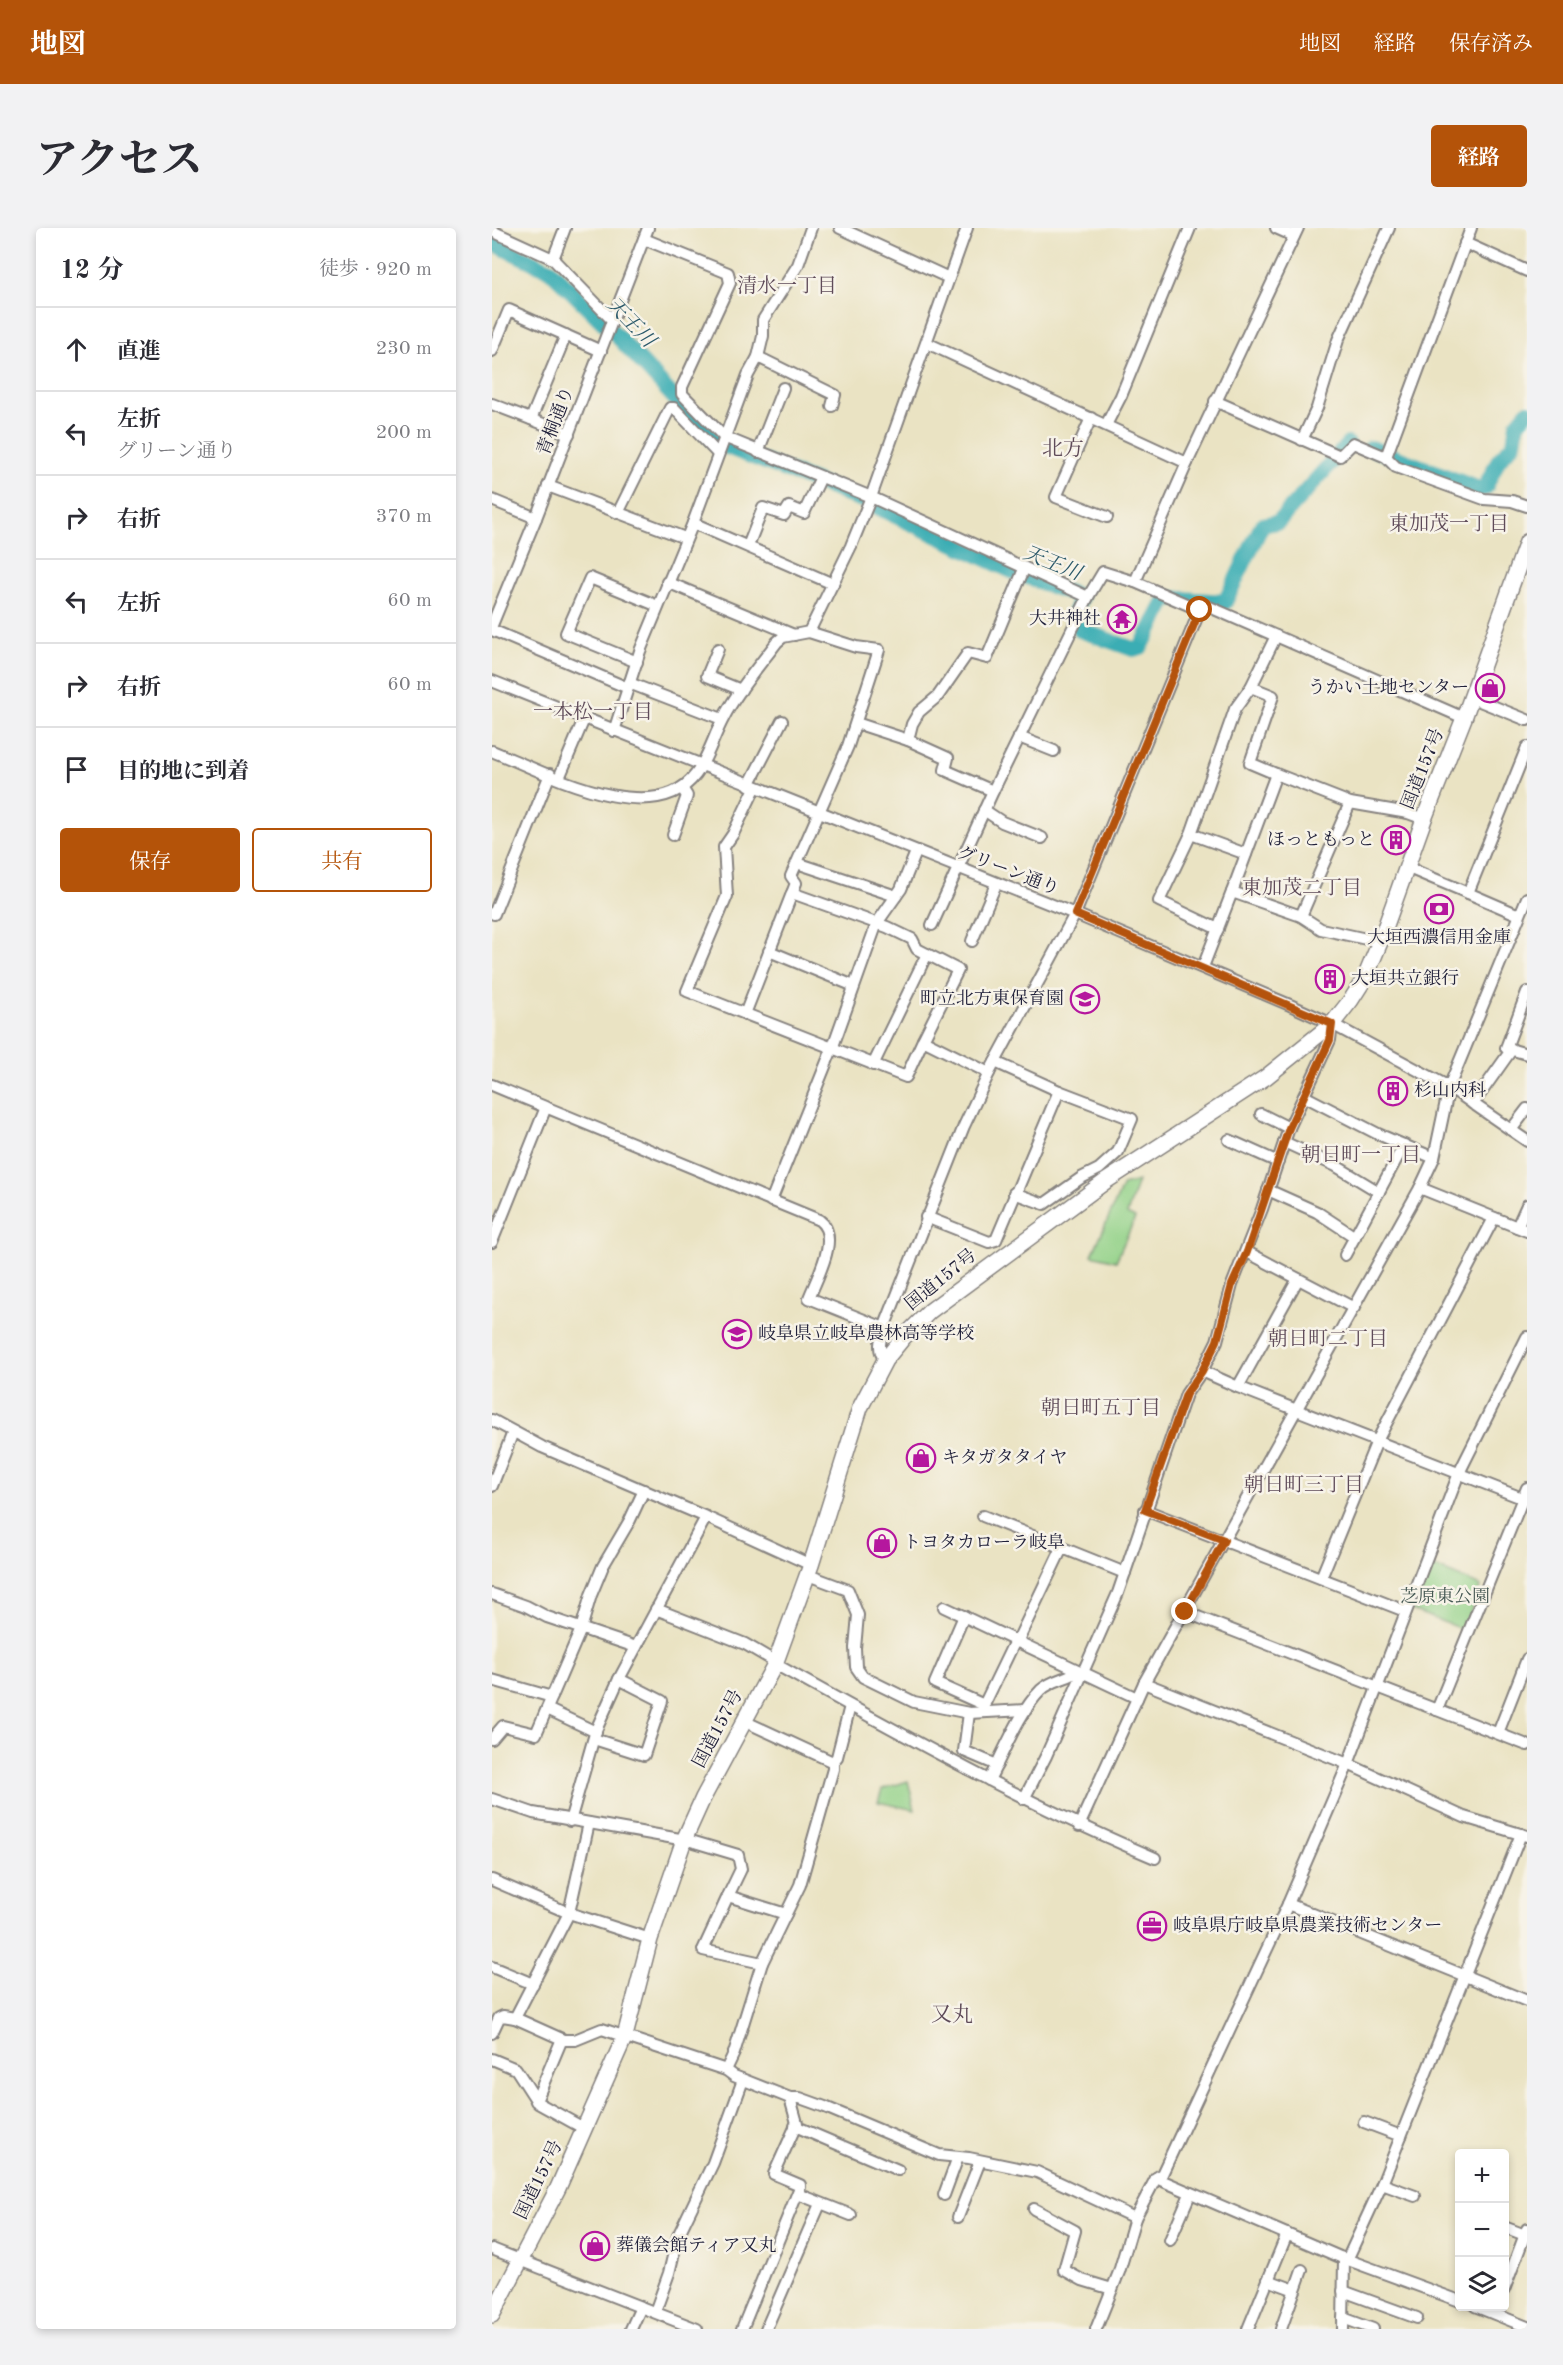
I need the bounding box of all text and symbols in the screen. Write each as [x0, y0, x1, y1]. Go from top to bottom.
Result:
text: 地図 [30, 32, 86, 60]
text: 地図 [1299, 34, 1341, 55]
text: 経路 [1374, 34, 1416, 55]
text: 保存済み [1449, 34, 1533, 55]
button: 経路 [1431, 125, 1527, 187]
text: アクセス [36, 141, 203, 183]
text: 12 分 [60, 258, 123, 284]
text: 徒歩 · 920 m [319, 260, 432, 280]
district label: 清水一丁目 [737, 275, 837, 297]
water label: 天王川 [602, 293, 661, 353]
icon: ahead [60, 333, 93, 366]
text: 230 m [376, 339, 432, 359]
text: 直進 [117, 341, 161, 363]
street label: 青桐通り [533, 383, 577, 458]
text: 左折 [117, 409, 161, 431]
icon: left [60, 417, 93, 450]
text: 200 m [376, 423, 432, 443]
district label: 北方 [1042, 437, 1084, 460]
text: グリーン通り [117, 442, 237, 462]
icon: right [60, 501, 93, 534]
text: 370 m [376, 507, 432, 527]
text: 右折 [117, 509, 161, 531]
district label: 東加茂一丁目 [1389, 513, 1509, 535]
water label: 天王川 [1020, 542, 1086, 585]
icon: left [60, 585, 93, 618]
text: 60 m [387, 591, 432, 611]
text: 左折 [117, 593, 161, 615]
route start [1186, 596, 1212, 622]
temple icon: 大井神社 [1106, 603, 1138, 635]
place label: 大井神社 [1029, 608, 1101, 628]
icon: right [60, 669, 93, 702]
shop icon: うかい土地センター [1474, 672, 1506, 704]
text: 60 m [387, 675, 432, 695]
text: 右折 [117, 677, 161, 699]
place label: うかい土地センター [1308, 677, 1469, 697]
district label: 一本松一丁目 [533, 701, 653, 723]
street label: 国道157号 [1397, 725, 1447, 812]
icon: arrive [60, 753, 93, 786]
text: 目的地に到着 [117, 761, 249, 783]
building icon: ほっともっと [1380, 824, 1412, 856]
button: 保存 [60, 828, 240, 892]
button: 共有 [252, 828, 432, 892]
place label: ほっともっと [1267, 830, 1375, 849]
street label: グリーン通り [955, 842, 1062, 899]
district label: 東加茂二丁目 [1242, 877, 1362, 899]
bank icon: 大垣西濃信用金庫 [1423, 893, 1455, 925]
place label: 大垣西濃信用金庫 [1367, 927, 1511, 947]
building icon: 大垣共立銀行 [1314, 963, 1346, 995]
place label: 大垣共立銀行 [1351, 968, 1459, 988]
school or university icon: 町立北方東保育園 [1069, 983, 1101, 1015]
place label: 町立北方東保育園 [920, 988, 1064, 1008]
building icon: 杉山内科 [1377, 1075, 1409, 1107]
place label: 杉山内科 [1414, 1080, 1486, 1100]
district label: 朝日町一丁目 [1301, 1144, 1421, 1166]
street label: 国道157号 [901, 1245, 980, 1314]
school or university icon: 岐阜県立岐阜農林高等学校 [721, 1318, 753, 1350]
place label: 岐阜県立岐阜農林高等学校 [758, 1323, 974, 1343]
district label: 朝日町二丁目 [1268, 1328, 1388, 1350]
district label: 朝日町五丁目 [1041, 1397, 1161, 1419]
shop icon: キタガタタイヤ [905, 1442, 937, 1474]
place label: キタガタタイヤ [942, 1448, 1067, 1467]
district label: 朝日町三丁目 [1244, 1474, 1364, 1496]
shop icon: トヨタカローラ岐阜 [866, 1527, 898, 1559]
place label: トヨタカローラ岐阜 [903, 1532, 1065, 1552]
park label: 芝原東公園 [1400, 1586, 1490, 1606]
route end [1171, 1598, 1197, 1624]
street label: 国道157号 [688, 1686, 746, 1771]
office icon: 岐阜県庁岐阜県農業技術センター [1136, 1910, 1168, 1942]
place label: 岐阜県庁岐阜県農業技術センター [1173, 1915, 1442, 1935]
district label: 又丸 [931, 2003, 973, 2026]
street label: 国道157号 [510, 2137, 566, 2222]
map controls [1455, 2149, 1509, 2311]
button: + [1455, 2149, 1509, 2203]
button: − [1455, 2203, 1509, 2257]
shop icon: 葬儀会館ティア又丸 [579, 2230, 611, 2262]
place label: 葬儀会館ティア又丸 [616, 2235, 777, 2255]
button: layers [1455, 2257, 1509, 2311]

